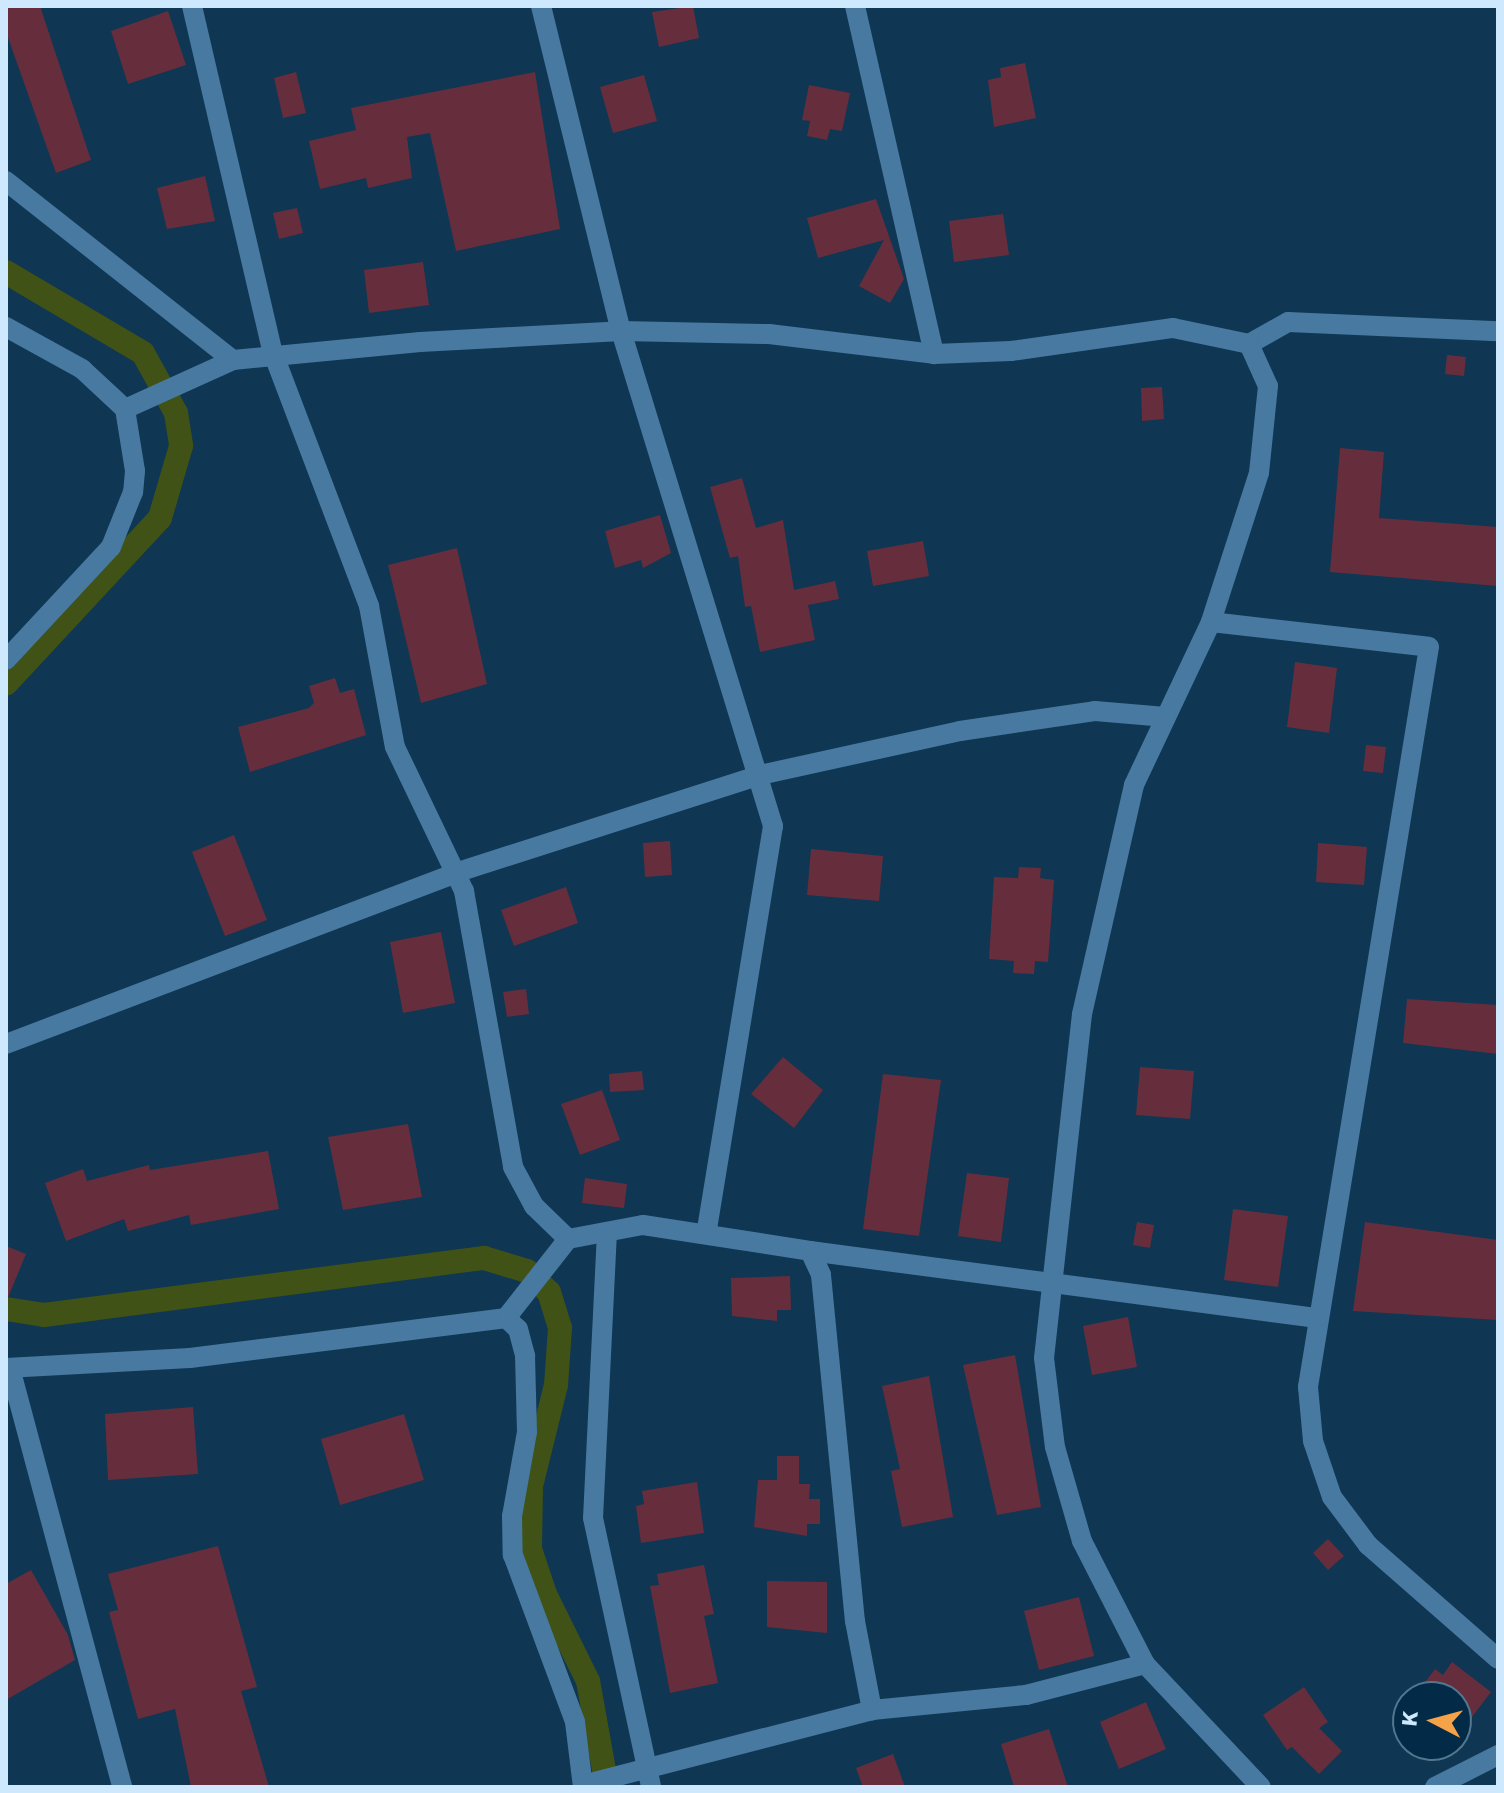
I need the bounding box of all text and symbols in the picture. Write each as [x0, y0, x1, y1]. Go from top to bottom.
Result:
north arrow [1392, 1681, 1472, 1761]
text: K [1396, 1710, 1423, 1728]

